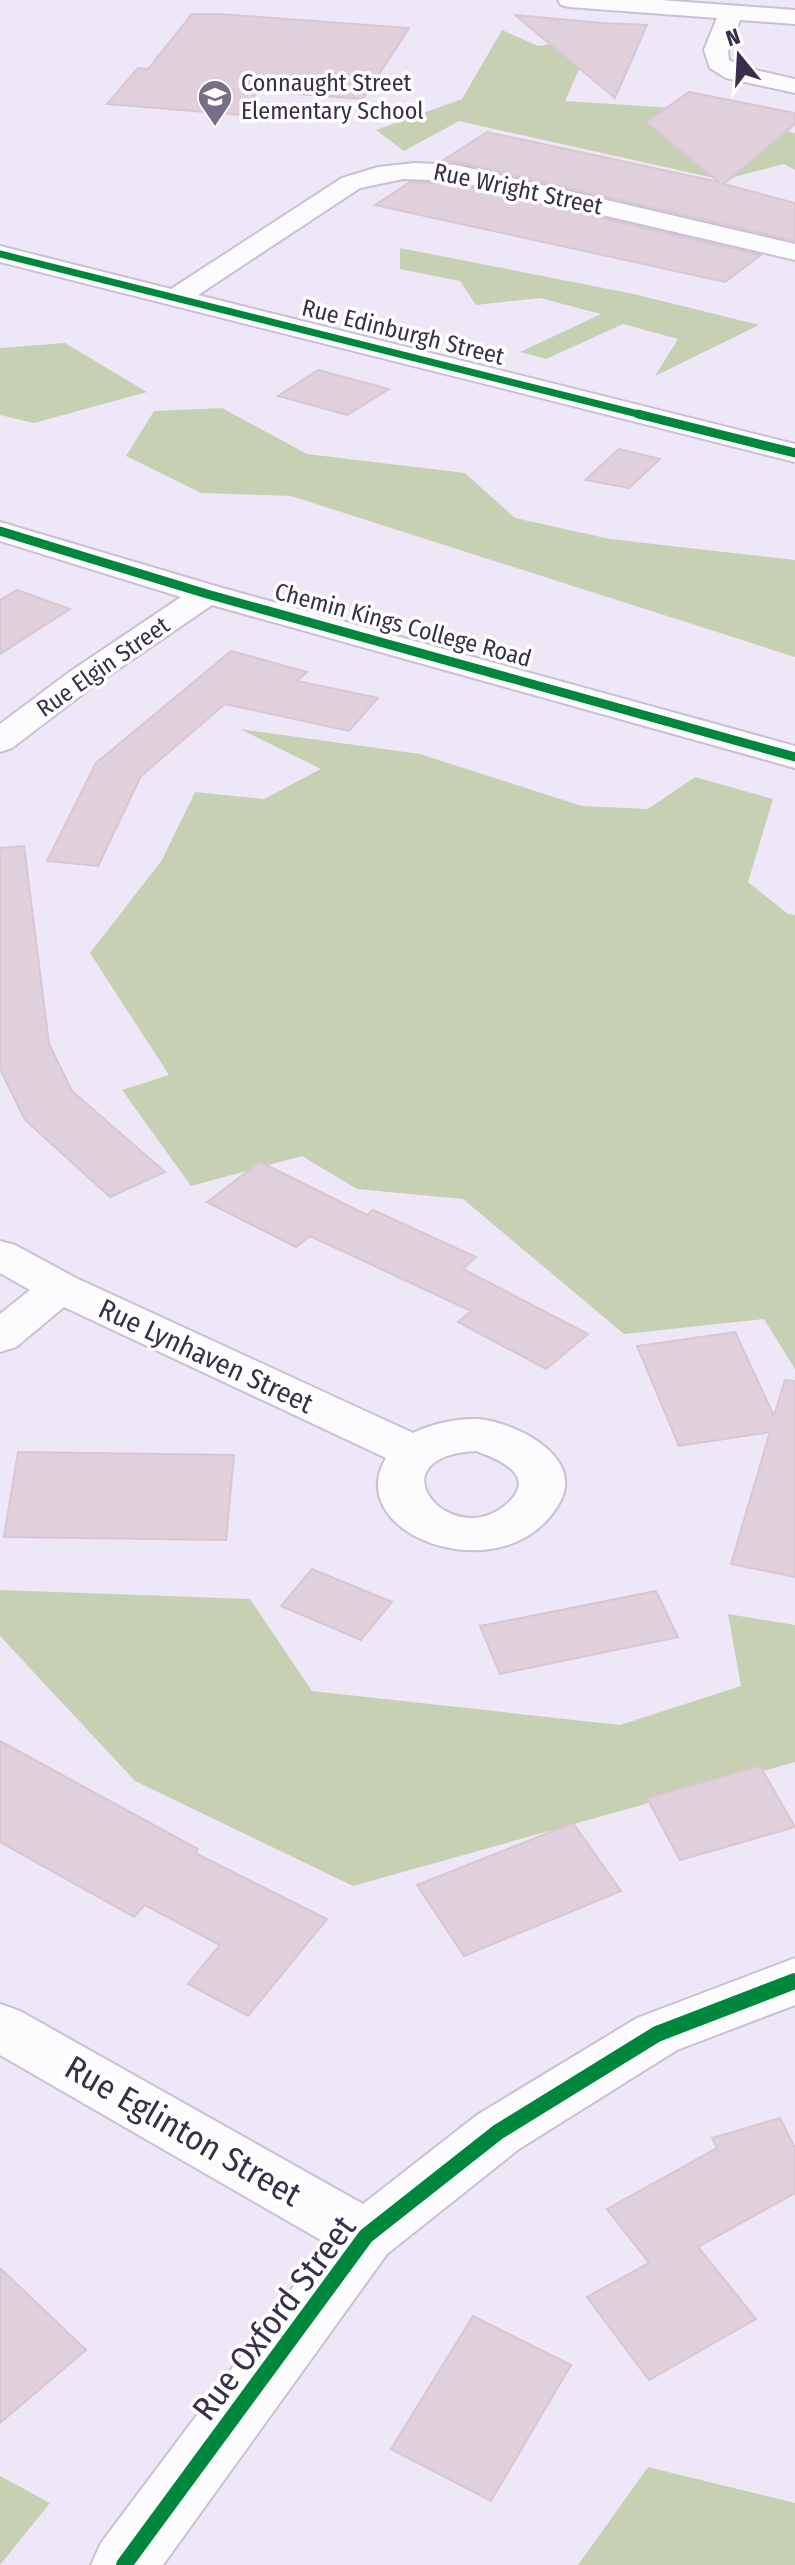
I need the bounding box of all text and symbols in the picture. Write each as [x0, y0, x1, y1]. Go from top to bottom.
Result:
north arrow [699, 16, 779, 96]
text: N [723, 23, 743, 52]
place label: Connaught Street Elementary School [241, 69, 424, 125]
school or university icon: Connaught Street Elementary School [196, 78, 234, 128]
street label: Rue Wright Street [431, 157, 605, 221]
street label: Rue Edinburgh Street [299, 293, 507, 371]
street label: Chemin Kings College Road [272, 577, 534, 673]
street label: Rue Elgin Street [31, 611, 175, 723]
street label: Rue Lynhaven Street [94, 1292, 319, 1420]
street label: Rue Eglinton Street [58, 2047, 309, 2216]
street label: Rue Oxford Street [184, 2207, 365, 2428]

